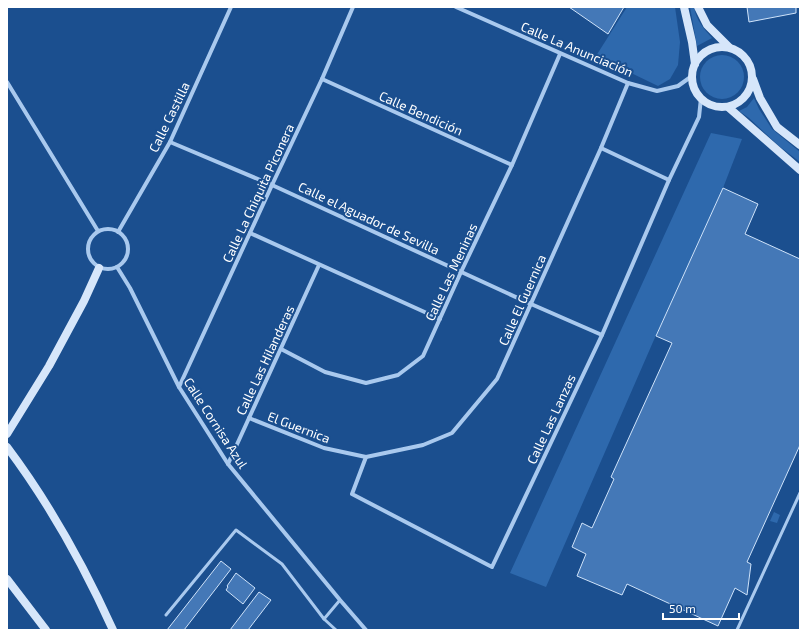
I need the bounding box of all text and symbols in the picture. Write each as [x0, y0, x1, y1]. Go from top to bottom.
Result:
street label: Calle La Anunciación [518, 18, 636, 80]
street label: Calle Castilla [145, 79, 193, 155]
street label: Calle Bendición [377, 87, 465, 139]
street label: Calle La Chiquita Piconera [219, 121, 297, 265]
street label: Calle el Aguador de Sevilla [296, 178, 442, 258]
street label: Calle Las Meninas [421, 221, 481, 323]
street label: Calle El Guernica [495, 252, 549, 348]
street label: Calle Las Hilanderas [233, 303, 297, 417]
street label: Calle Las Lanzas [523, 372, 579, 466]
street label: Calle Cornisa Azul [181, 375, 251, 472]
street label: El Guernica [265, 408, 333, 446]
scale bar [663, 595, 739, 621]
text: 50 m [669, 601, 696, 615]

